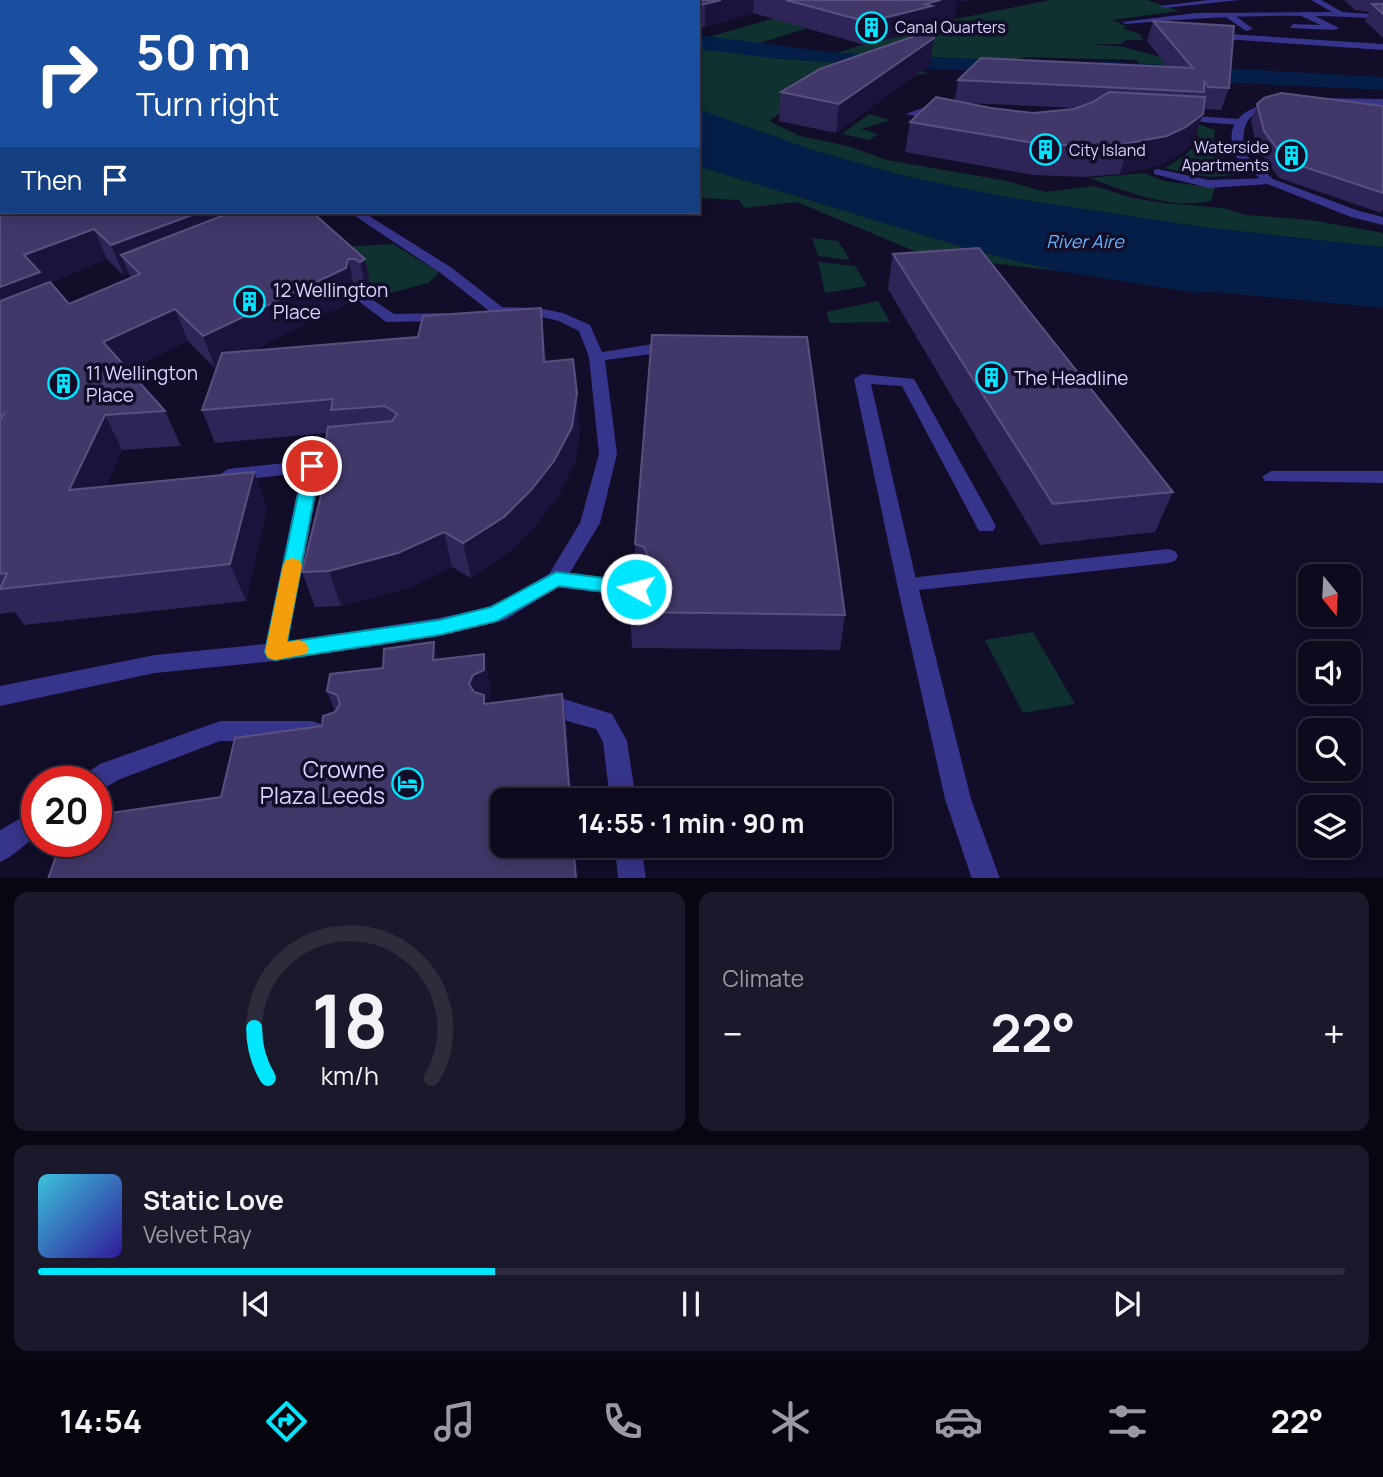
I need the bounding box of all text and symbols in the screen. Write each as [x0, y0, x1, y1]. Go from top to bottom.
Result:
building icon: Canal Quarters [855, 10, 889, 44]
place label: Canal Quarters [895, 16, 1006, 38]
text: 50 m [136, 18, 251, 85]
icon: right [21, 28, 112, 119]
text: Turn right [136, 82, 279, 126]
building icon: City Island [1029, 133, 1063, 167]
place label: Waterside Apartments [1181, 136, 1269, 176]
place label: City Island [1069, 139, 1146, 161]
building icon: Waterside Apartments [1275, 139, 1309, 173]
icon: arrive [96, 161, 134, 199]
text: Then [21, 162, 82, 198]
water label: River Aire [1046, 229, 1125, 253]
place label: 12 Wellington Place [273, 277, 388, 325]
building icon: 12 Wellington Place [233, 284, 267, 318]
place label: 11 Wellington Place [86, 360, 198, 408]
building icon: The Headline [974, 361, 1008, 395]
place label: The Headline [1014, 365, 1128, 391]
building icon: 11 Wellington Place [46, 367, 80, 401]
pin [282, 436, 342, 496]
icon: arrive [293, 447, 331, 485]
position arrow [599, 552, 673, 626]
north arrow [1298, 564, 1362, 626]
map controls [1298, 564, 1361, 858]
button: sound [1298, 641, 1361, 704]
button: search [1298, 718, 1361, 781]
place label: Crowne Plaza Leeds [260, 753, 385, 811]
speed limit sign: 20 [21, 766, 112, 857]
hotel icon: Crowne Plaza Leeds [391, 766, 425, 800]
button: layers [1298, 795, 1361, 858]
text: 14:55 · 1 min · 90 m [578, 805, 804, 841]
text: Climate [723, 962, 804, 994]
text: 18 [311, 970, 387, 1070]
text: 22° [990, 997, 1076, 1068]
text: − [723, 1007, 743, 1059]
text: + [1323, 1007, 1345, 1059]
text: km/h [320, 1057, 378, 1092]
text: Static Love [143, 1182, 284, 1218]
text: Velvet Ray [143, 1218, 252, 1250]
icon: previous [237, 1285, 275, 1323]
icon: pause [672, 1285, 710, 1323]
icon: next [1108, 1285, 1146, 1323]
icon: directions [262, 1397, 311, 1446]
icon: music [430, 1397, 479, 1446]
icon: phone [598, 1397, 647, 1446]
icon: climate [766, 1397, 815, 1446]
icon: car [934, 1397, 983, 1446]
icon: filters [1103, 1397, 1152, 1446]
text: 14:54 [60, 1399, 142, 1443]
text: 22° [1271, 1399, 1323, 1443]

